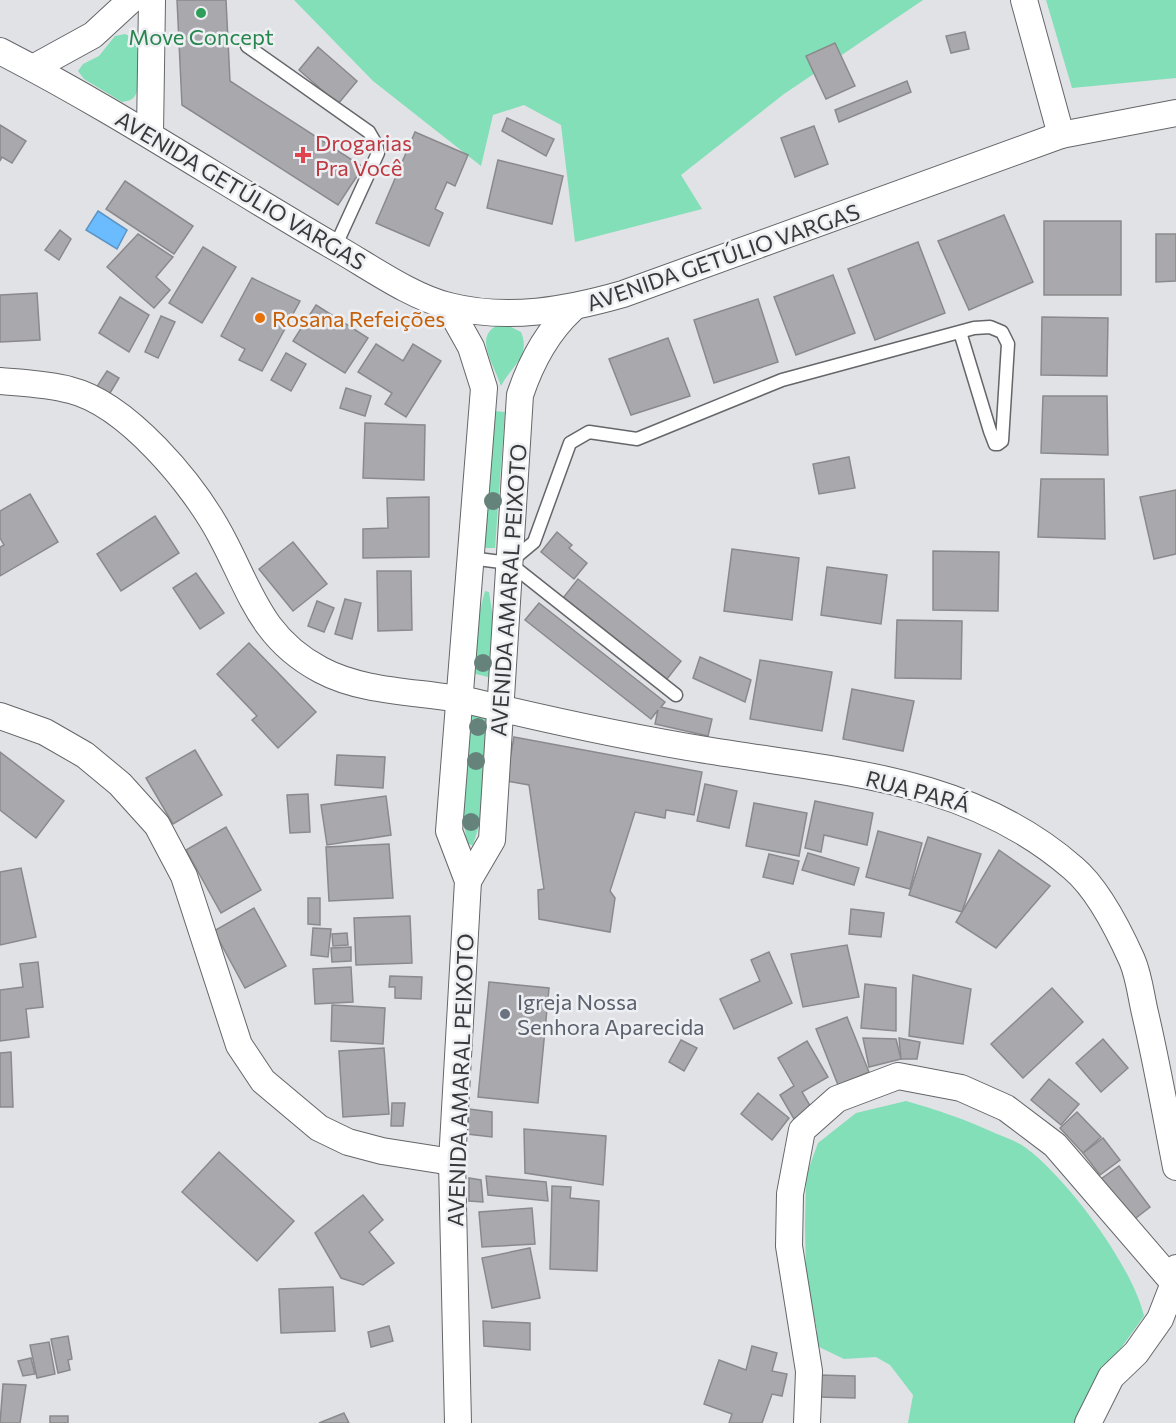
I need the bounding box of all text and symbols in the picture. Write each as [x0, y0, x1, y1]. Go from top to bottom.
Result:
marker: Move Concept [194, 6, 208, 20]
place label: Move Concept [128, 23, 274, 50]
street label: AVENIDA GETÚLIO VARGAS [111, 105, 371, 276]
place label: Drogarias Pra Você [315, 129, 412, 181]
marker: Drogarias Pra Você [296, 148, 310, 162]
street label: AVENIDA GETÚLIO VARGAS [583, 197, 863, 316]
place label: Rosana Refeições [272, 305, 445, 332]
marker: Rosana Refeições [253, 311, 267, 325]
street label: AVENIDA AMARAL PEIXOTO [484, 443, 532, 737]
street label: RUA PARÁ [863, 764, 973, 818]
street label: AVENIDA AMARAL PEIXOTO [441, 933, 479, 1227]
place label: Igreja Nossa Senhora Aparecida [517, 988, 705, 1040]
marker: Igreja Nossa Senhora Aparecida [498, 1007, 512, 1021]

